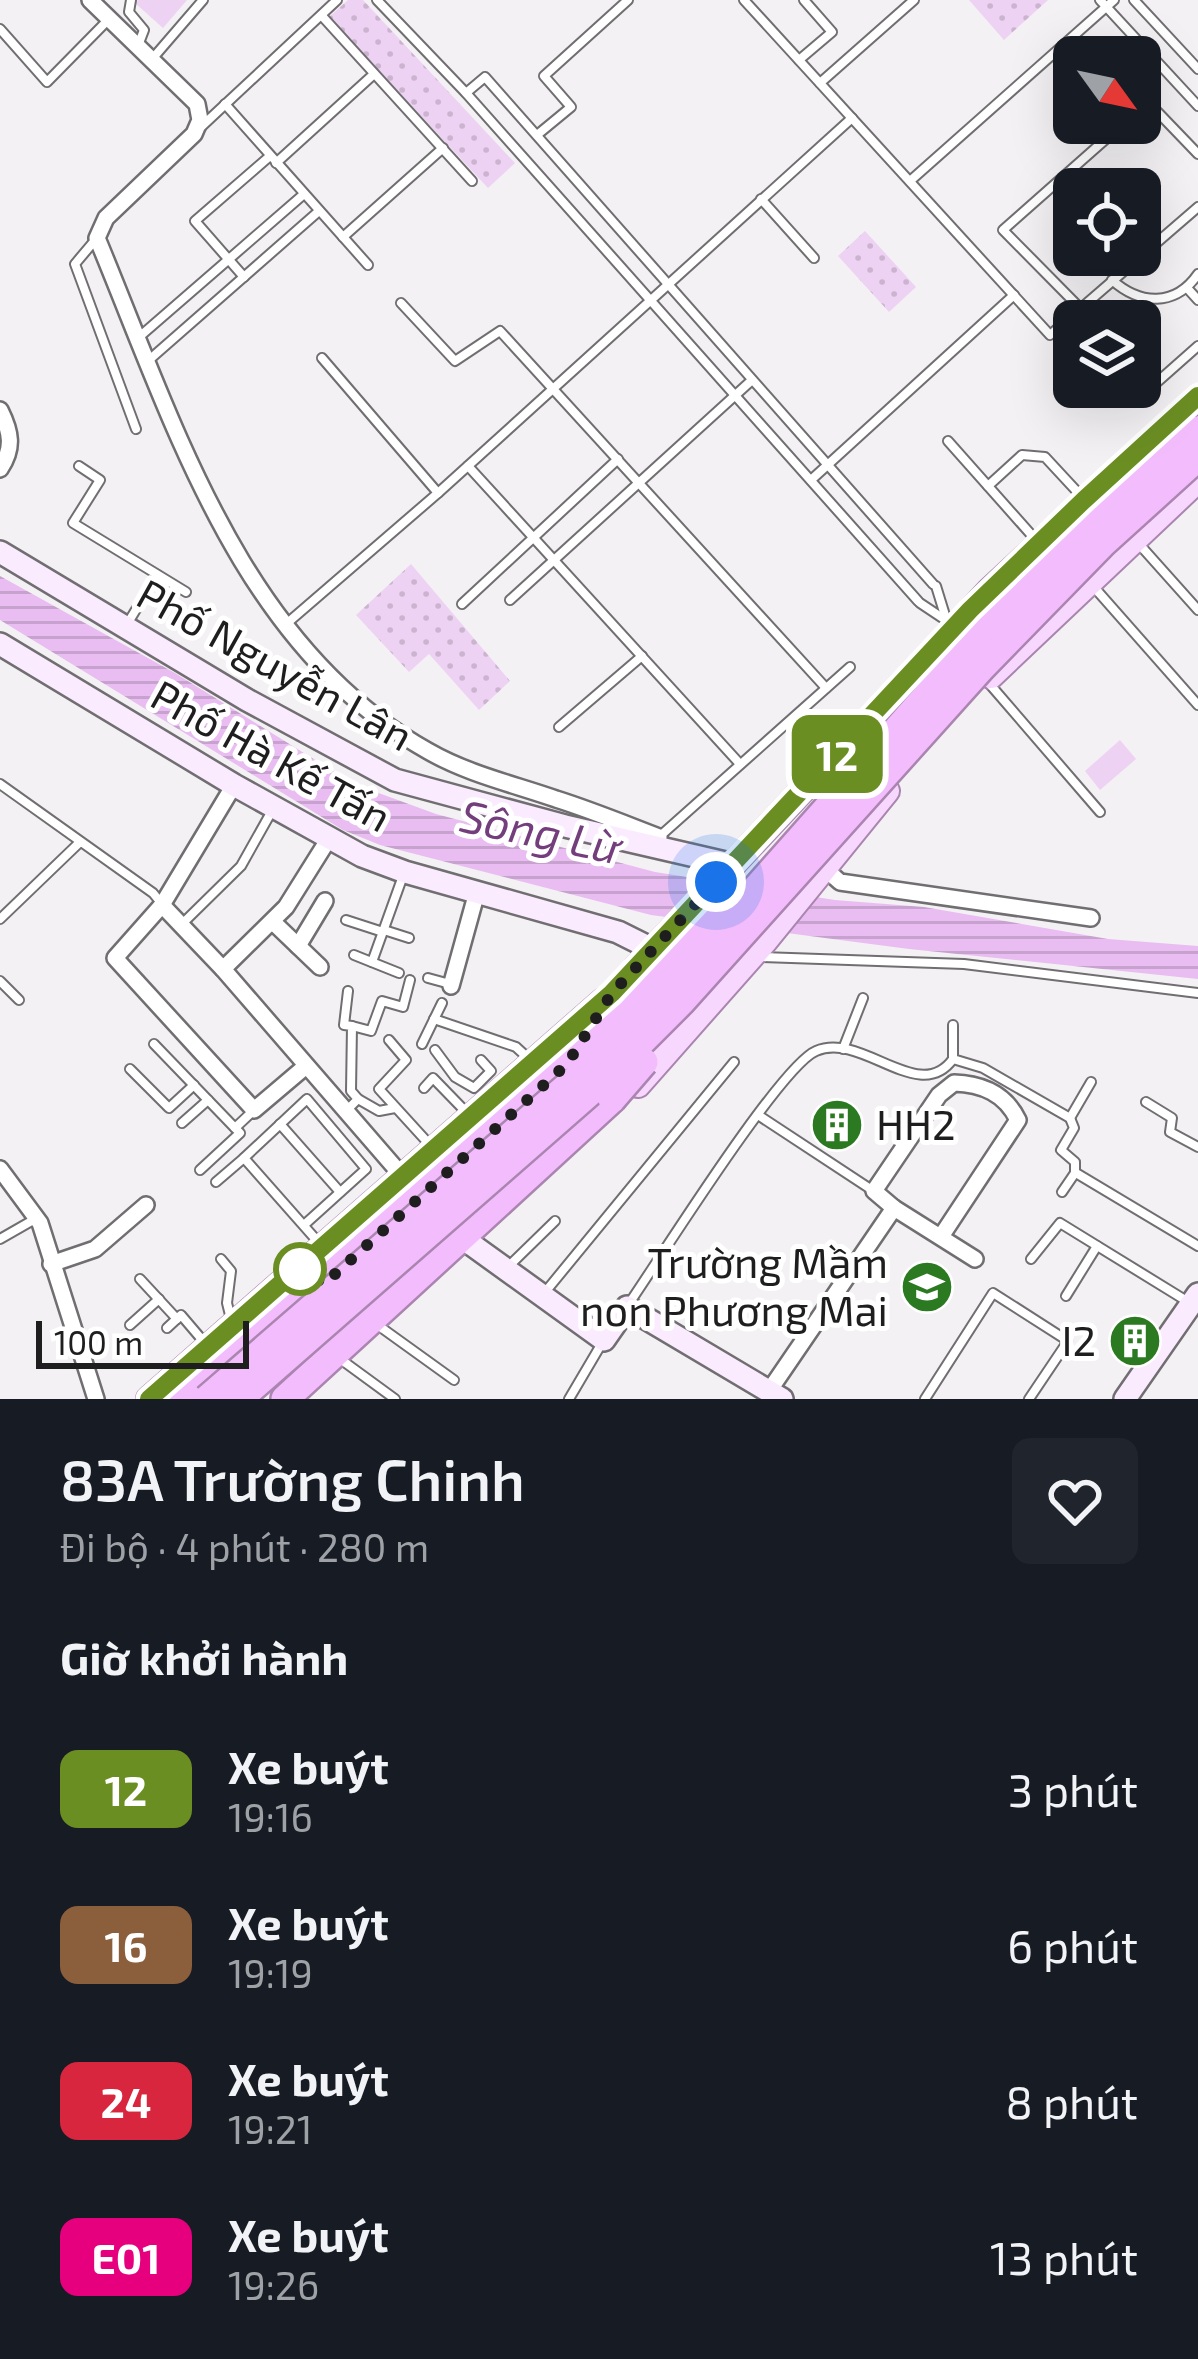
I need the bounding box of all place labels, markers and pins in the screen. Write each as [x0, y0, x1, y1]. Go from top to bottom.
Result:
building icon: HH2 [809, 1097, 865, 1153]
place label: HH2 [876, 1098, 956, 1148]
place label: Trường Mầm non Phương Mai [580, 1236, 888, 1334]
unlabelled marker [275, 1244, 325, 1294]
school or university icon: Trường Mầm non Phương Mai [899, 1259, 955, 1315]
building icon: I2 [1107, 1313, 1163, 1369]
place label: I2 [1061, 1314, 1096, 1364]

